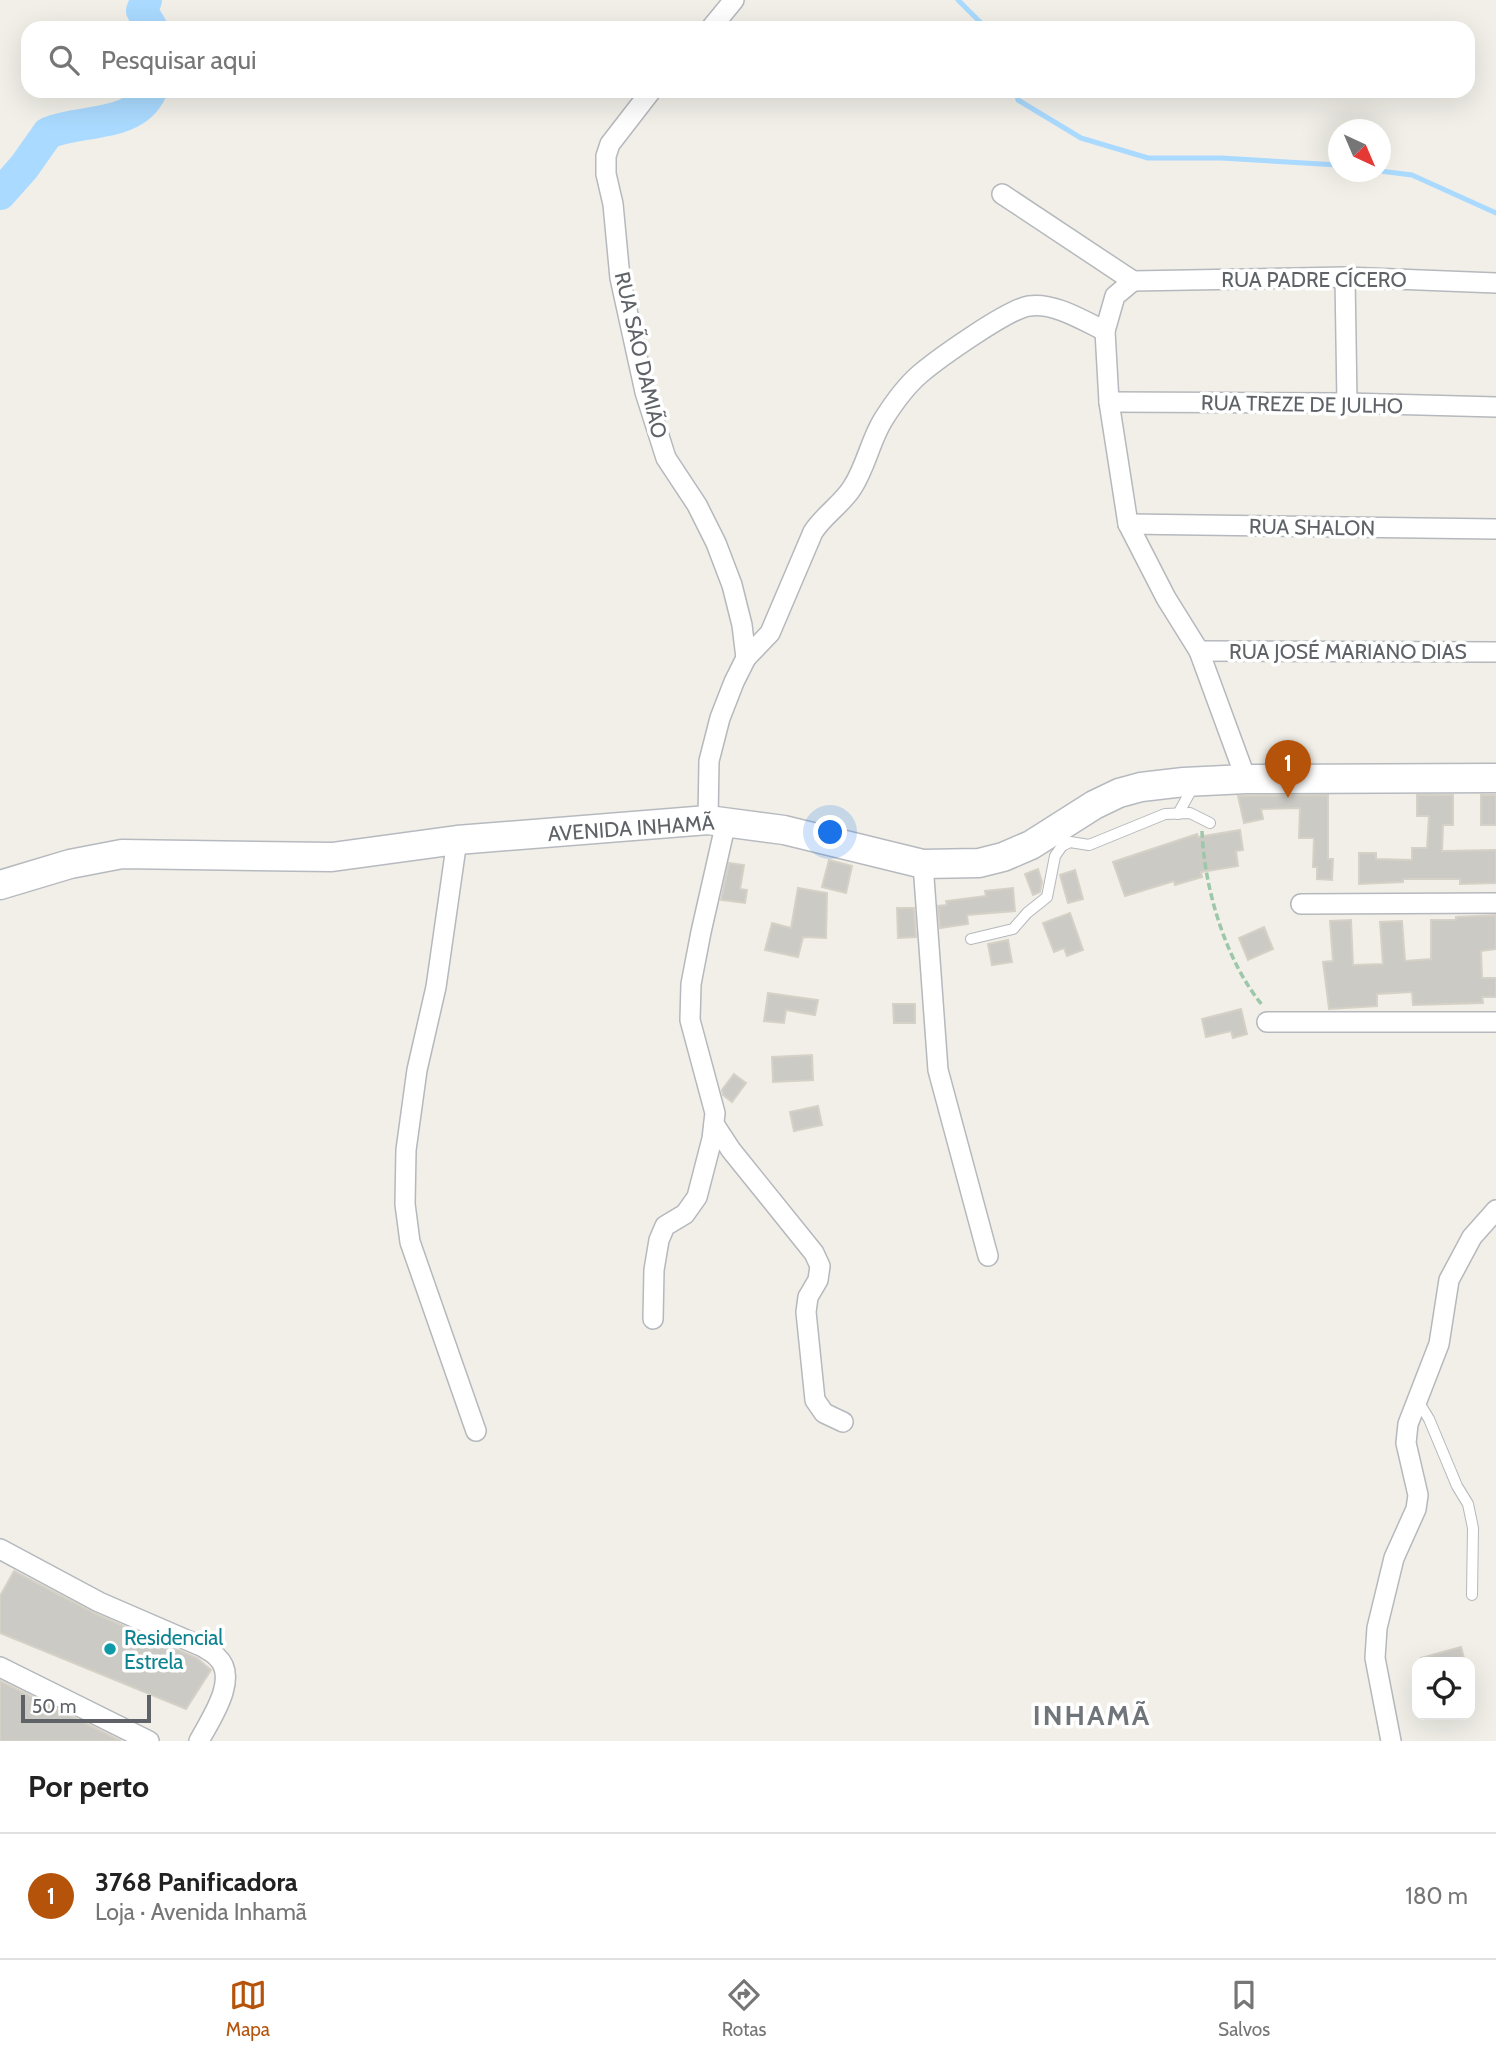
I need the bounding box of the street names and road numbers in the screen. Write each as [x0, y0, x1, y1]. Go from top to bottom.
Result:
street label: RUA PADRE CÍCERO [1221, 267, 1407, 292]
street label: RUA SÃO DAMIÃO [610, 269, 673, 441]
street label: RUA TREZE DE JULHO [1201, 390, 1403, 418]
street label: RUA SHALON [1249, 513, 1375, 541]
street label: RUA JOSÉ MARIANO DIAS [1229, 639, 1467, 664]
street label: AVENIDA INHAMÃ [547, 809, 715, 846]

